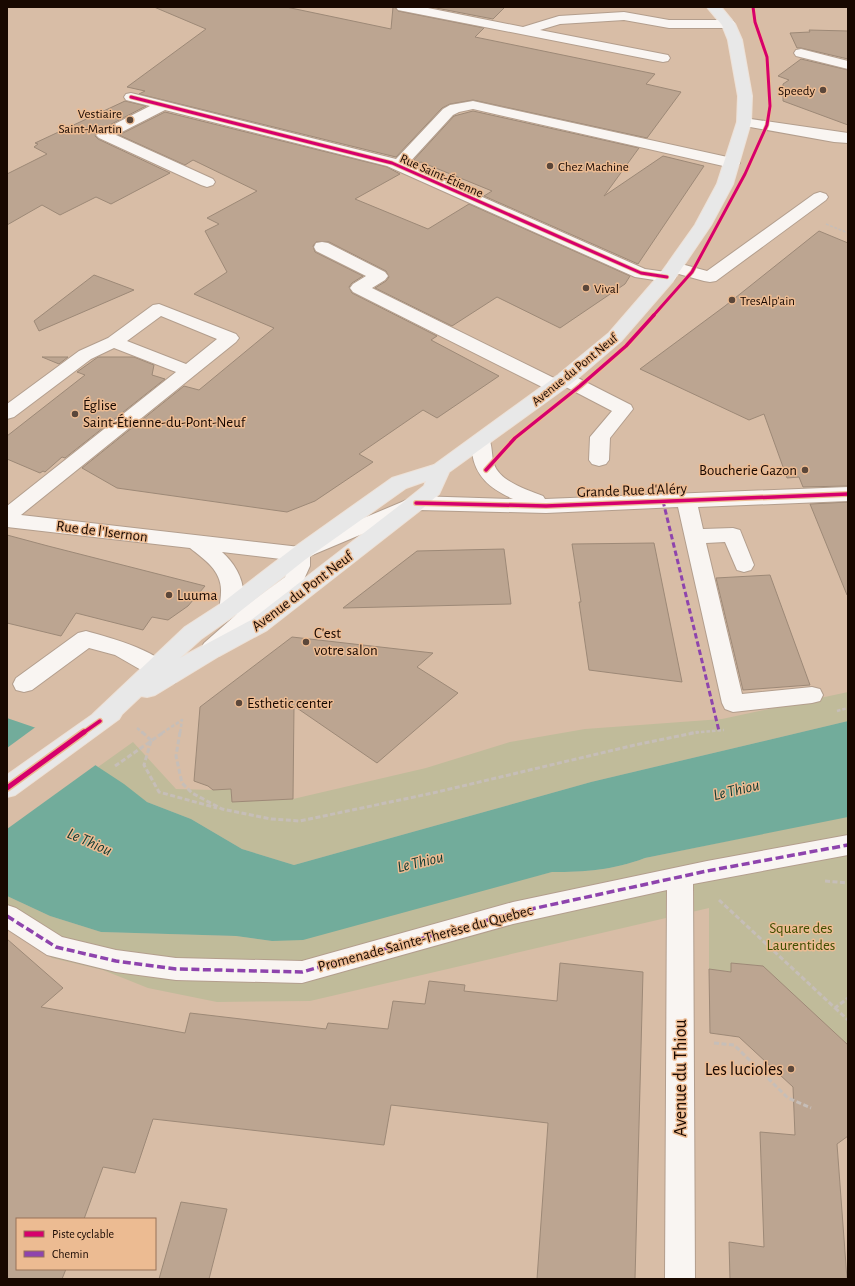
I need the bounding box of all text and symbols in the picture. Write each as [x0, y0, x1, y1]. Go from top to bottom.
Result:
place label: Speedy [778, 85, 815, 98]
marker: Speedy [818, 85, 828, 95]
place label: Vestiaire Saint-Martin [58, 108, 122, 136]
marker: Vestiaire Saint-Martin [125, 115, 135, 125]
street label: Rue Saint-Étienne [398, 151, 485, 201]
marker: Chez Machine [545, 161, 555, 171]
place label: Chez Machine [558, 161, 629, 174]
marker: Vival [581, 283, 591, 293]
place label: Vival [594, 283, 619, 296]
marker: TresAlp'ain [727, 295, 737, 305]
place label: TresAlp'ain [740, 295, 795, 308]
street label: Avenue du Pont Neuf [530, 331, 621, 409]
place label: Église Saint-Étienne-du-Pont-Neuf [83, 396, 247, 430]
marker: Église Saint-Étienne-du-Pont-Neuf [70, 409, 80, 419]
place label: Boucherie Gazon [699, 463, 797, 478]
marker: Boucherie Gazon [800, 465, 810, 475]
street label: Grande Rue d'Aléry [577, 481, 688, 500]
street label: Rue de l'Isernon [55, 518, 149, 545]
street label: Avenue du Pont Neuf [249, 548, 357, 634]
place label: Luuma [177, 588, 217, 603]
marker: Luuma [164, 590, 174, 600]
place label: C'est votre salon [314, 626, 378, 658]
marker: C'est votre salon [301, 637, 311, 647]
place label: Esthetic center [247, 696, 333, 711]
marker: Esthetic center [234, 698, 244, 708]
water label: Le Thiou [711, 777, 761, 803]
water label: Le Thiou [65, 825, 114, 859]
water label: Le Thiou [395, 849, 445, 875]
street label: Promenade Sainte-Therèse du Quebec [316, 903, 534, 974]
park label: Square des Laurentides [767, 921, 835, 953]
street label: Avenue du Thiou [672, 1019, 690, 1137]
place label: Les lucioles [705, 1061, 783, 1079]
marker: Les lucioles [786, 1064, 796, 1074]
legend [16, 1218, 156, 1270]
text: Piste cyclable [52, 1228, 114, 1241]
text: Chemin [52, 1248, 89, 1260]

